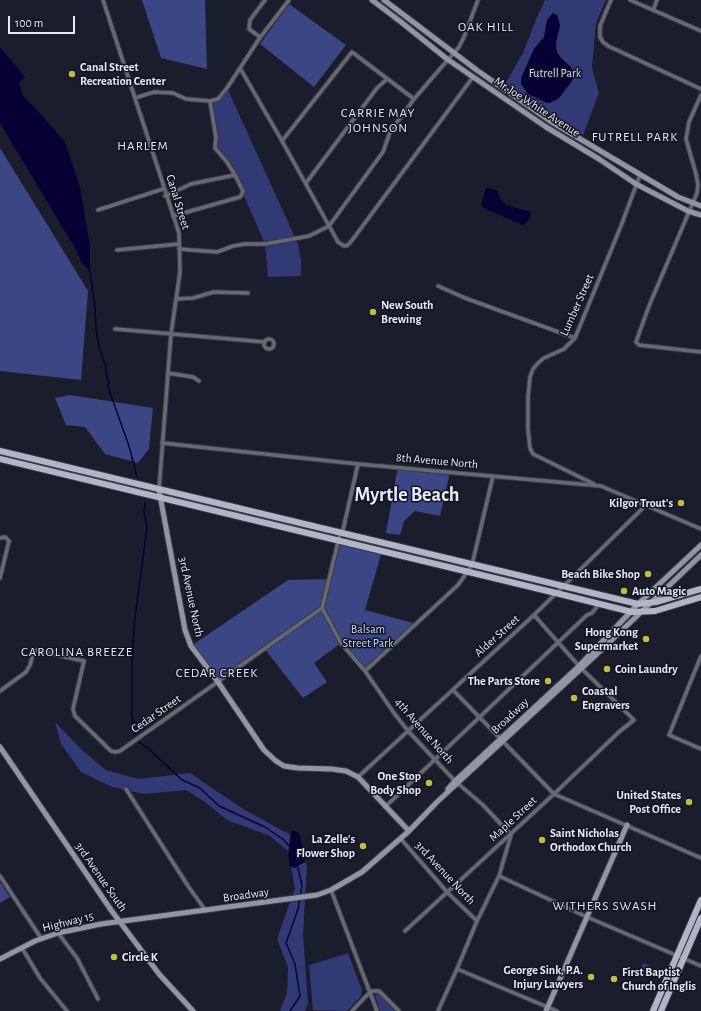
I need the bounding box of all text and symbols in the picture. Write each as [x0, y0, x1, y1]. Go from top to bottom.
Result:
scale bar [10, 8, 77, 34]
text: 100 m [15, 17, 43, 29]
district label: OAK HILL [458, 19, 514, 35]
place label: Canal Street Recreation Center [80, 60, 166, 88]
park label: Futrell Park [529, 66, 581, 80]
marker: Canal Street Recreation Center [67, 69, 77, 79]
street label: Mr. Joe White Avenue [491, 74, 583, 140]
district label: CARRIE MAY JOHNSON [341, 105, 415, 136]
district label: FUTRELL PARK [592, 129, 678, 145]
district label: HARLEM [117, 138, 169, 154]
street label: Canal Street [163, 173, 193, 231]
street label: Lumber Street [557, 272, 597, 338]
place label: New South Brewing [381, 298, 433, 326]
marker: New South Brewing [368, 307, 378, 317]
street label: 8th Avenue North [395, 450, 479, 472]
district label: Myrtle Beach [355, 483, 459, 507]
place label: Kilgor Trout's [609, 496, 673, 510]
marker: Kilgor Trout's [676, 498, 686, 508]
street label: 3rd Avenue North [175, 556, 207, 638]
place label: Beach Bike Shop [561, 567, 640, 581]
marker: Beach Bike Shop [643, 569, 653, 579]
place label: Auto Magic [632, 584, 686, 598]
marker: Auto Magic [619, 586, 629, 596]
street label: Alder Street [471, 612, 523, 660]
park label: Balsam Street Park [343, 622, 393, 650]
place label: Hong Kong Supermarket [575, 625, 638, 653]
marker: Hong Kong Supermarket [641, 634, 651, 644]
district label: CAROLINA BREEZE [21, 644, 133, 660]
place label: Coin Laundry [615, 662, 678, 676]
marker: Coin Laundry [602, 664, 612, 674]
district label: CEDAR CREEK [176, 665, 258, 681]
place label: The Parts Store [468, 674, 540, 688]
marker: The Parts Store [543, 676, 553, 686]
place label: Coastal Engravers [582, 684, 630, 712]
street label: Cedar Street [128, 692, 184, 736]
marker: Coastal Engravers [569, 693, 579, 703]
street label: 4th Avenue North [392, 695, 456, 767]
street label: Broadway [488, 695, 532, 737]
place label: One Stop Body Shop [370, 769, 421, 797]
marker: One Stop Body Shop [424, 778, 434, 788]
place label: United States Post Office [616, 788, 681, 816]
street label: Maple Street [486, 793, 540, 845]
marker: United States Post Office [684, 797, 694, 807]
place label: Saint Nicholas Orthodox Church [550, 826, 632, 854]
place label: La Zelle's Flower Shop [296, 832, 355, 860]
marker: Saint Nicholas Orthodox Church [537, 835, 547, 845]
street label: 3rd Avenue North [412, 838, 478, 908]
street label: 3rd Avenue South [72, 840, 130, 914]
marker: La Zelle's Flower Shop [358, 841, 368, 851]
street label: Broadway [222, 885, 270, 905]
district label: WITHERS SWASH [553, 898, 657, 914]
street label: Highway 15 [41, 909, 95, 935]
place label: Circle K [122, 950, 158, 964]
marker: Circle K [109, 952, 119, 962]
place label: George Sink, P.A. Injury Lawyers [504, 963, 583, 991]
place label: First Baptist Church of Inglis [622, 965, 696, 993]
marker: George Sink, P.A. Injury Lawyers [586, 972, 596, 982]
marker: First Baptist Church of Inglis [609, 974, 619, 984]

